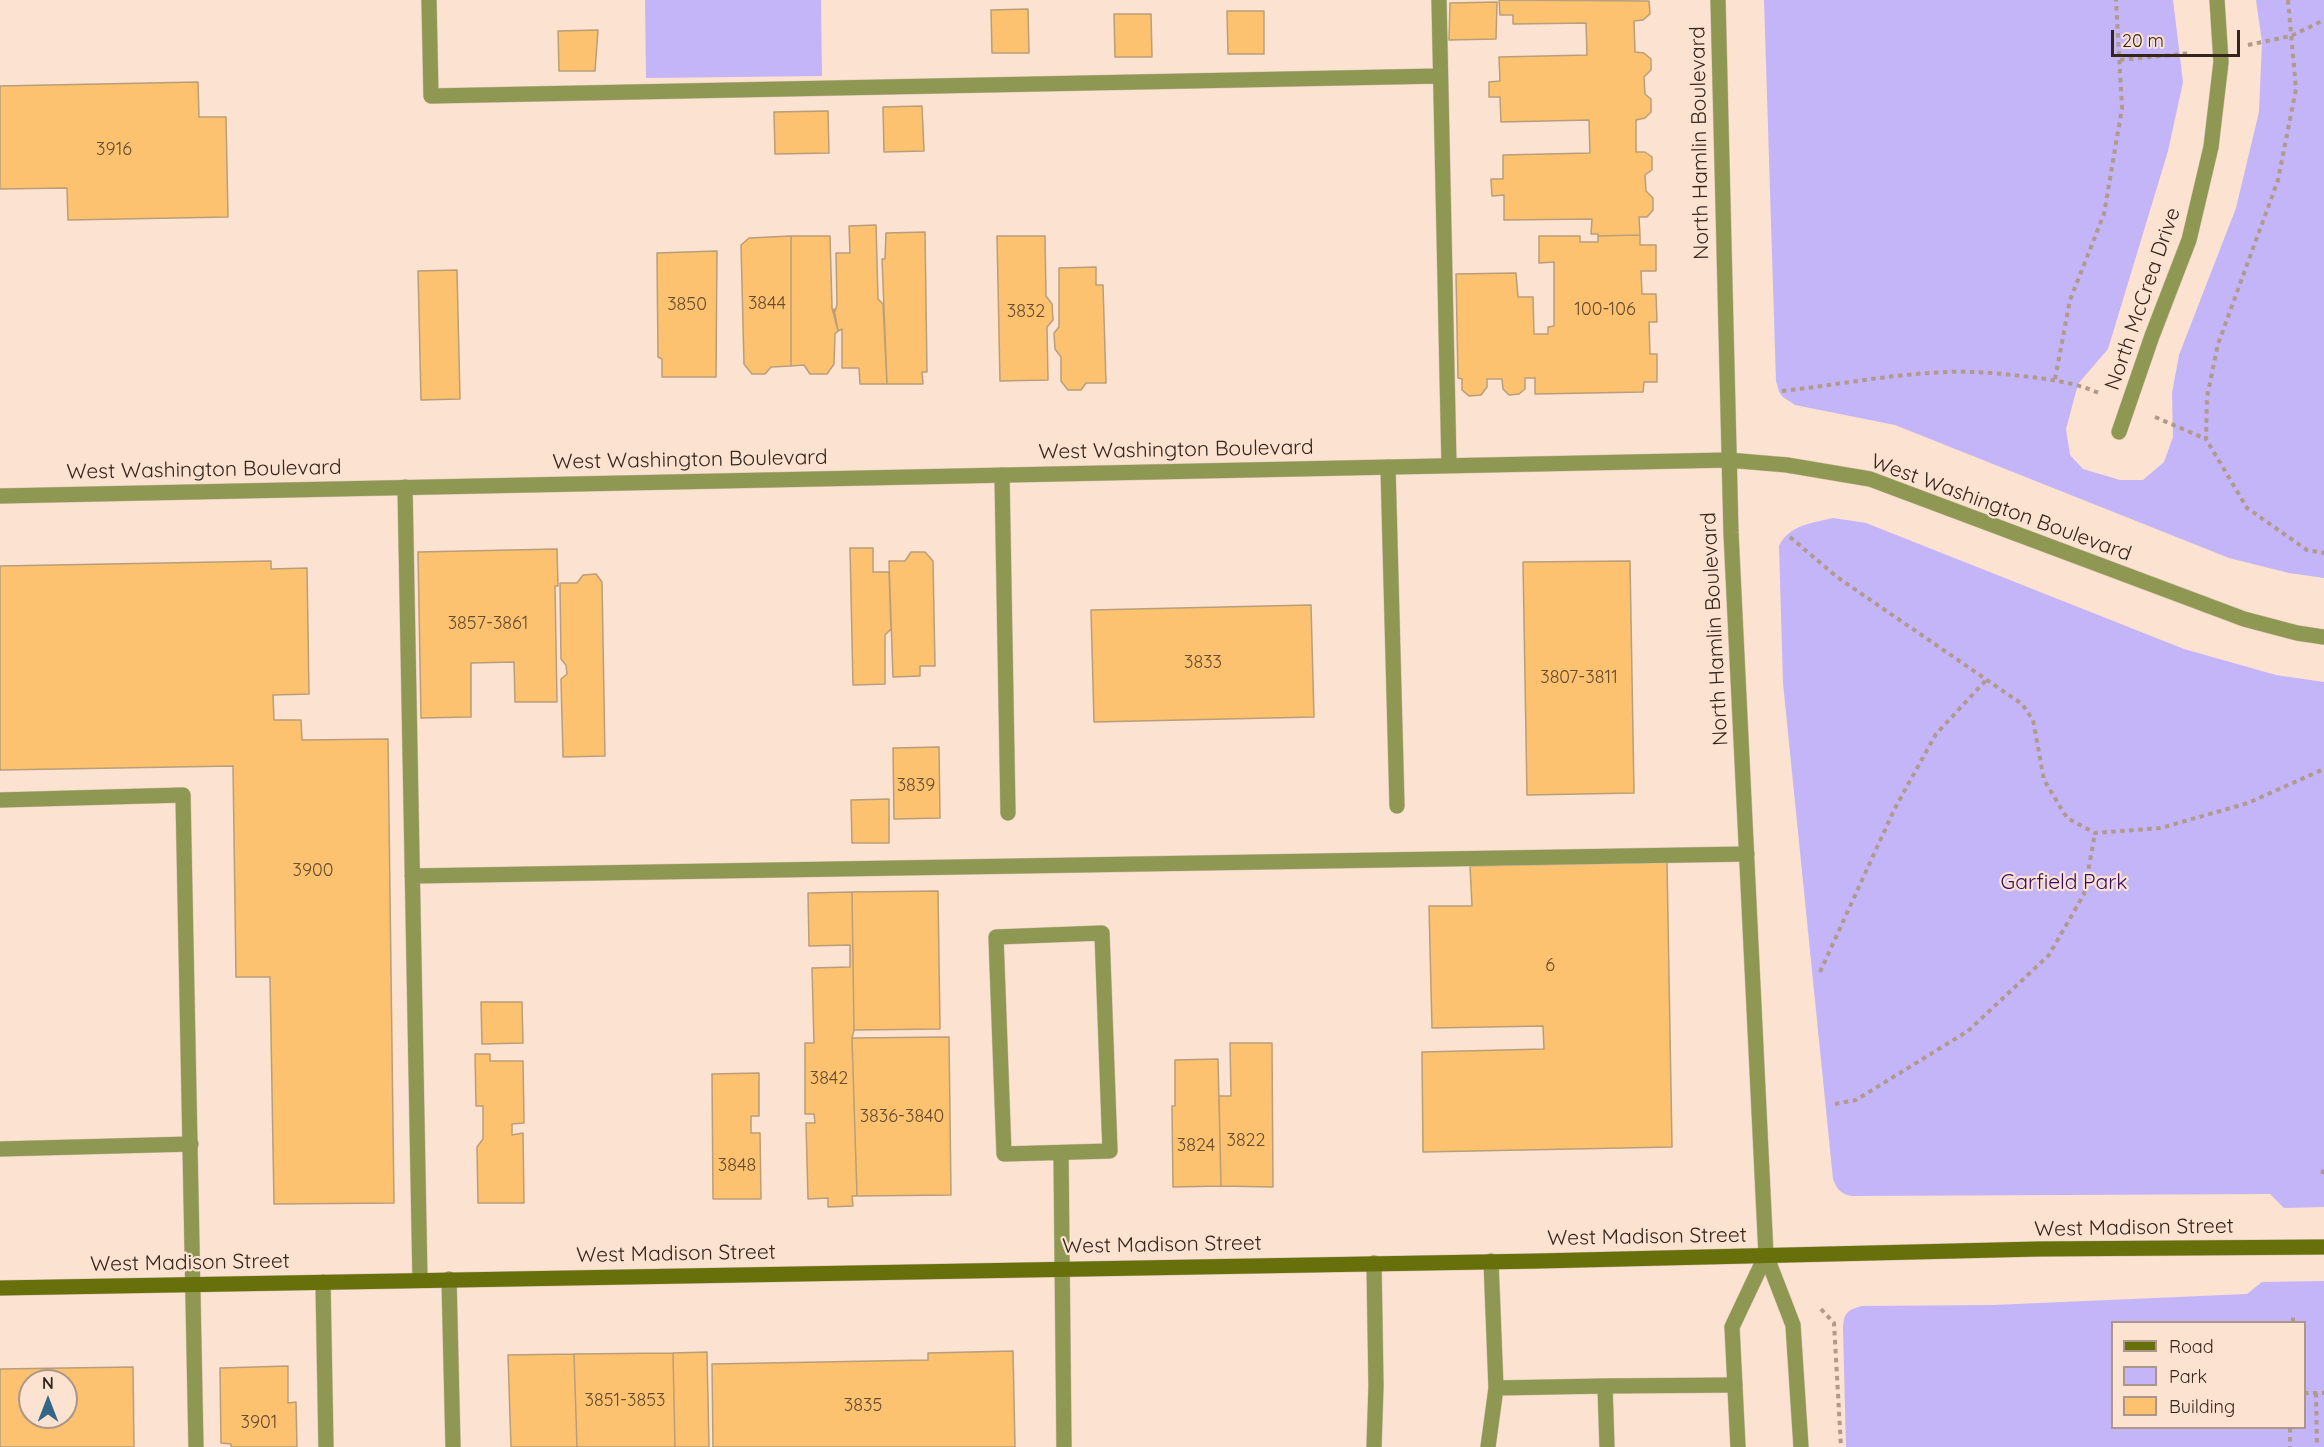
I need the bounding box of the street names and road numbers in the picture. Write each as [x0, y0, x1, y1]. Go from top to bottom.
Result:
street label: North Hamlin Boulevard [1685, 26, 1715, 260]
street label: North McCrea Drive [2100, 204, 2186, 394]
street label: West Washington Boulevard [1038, 435, 1314, 465]
street label: West Washington Boulevard [552, 445, 828, 475]
street label: West Washington Boulevard [1867, 449, 2135, 567]
street label: West Washington Boulevard [66, 455, 342, 485]
street label: North Hamlin Boulevard [1696, 512, 1734, 746]
street label: West Madison Street [2034, 1214, 2234, 1242]
street label: West Madison Street [1547, 1223, 1747, 1251]
street label: West Madison Street [1062, 1231, 1262, 1259]
street label: West Madison Street [576, 1240, 776, 1268]
street label: West Madison Street [90, 1249, 290, 1277]

